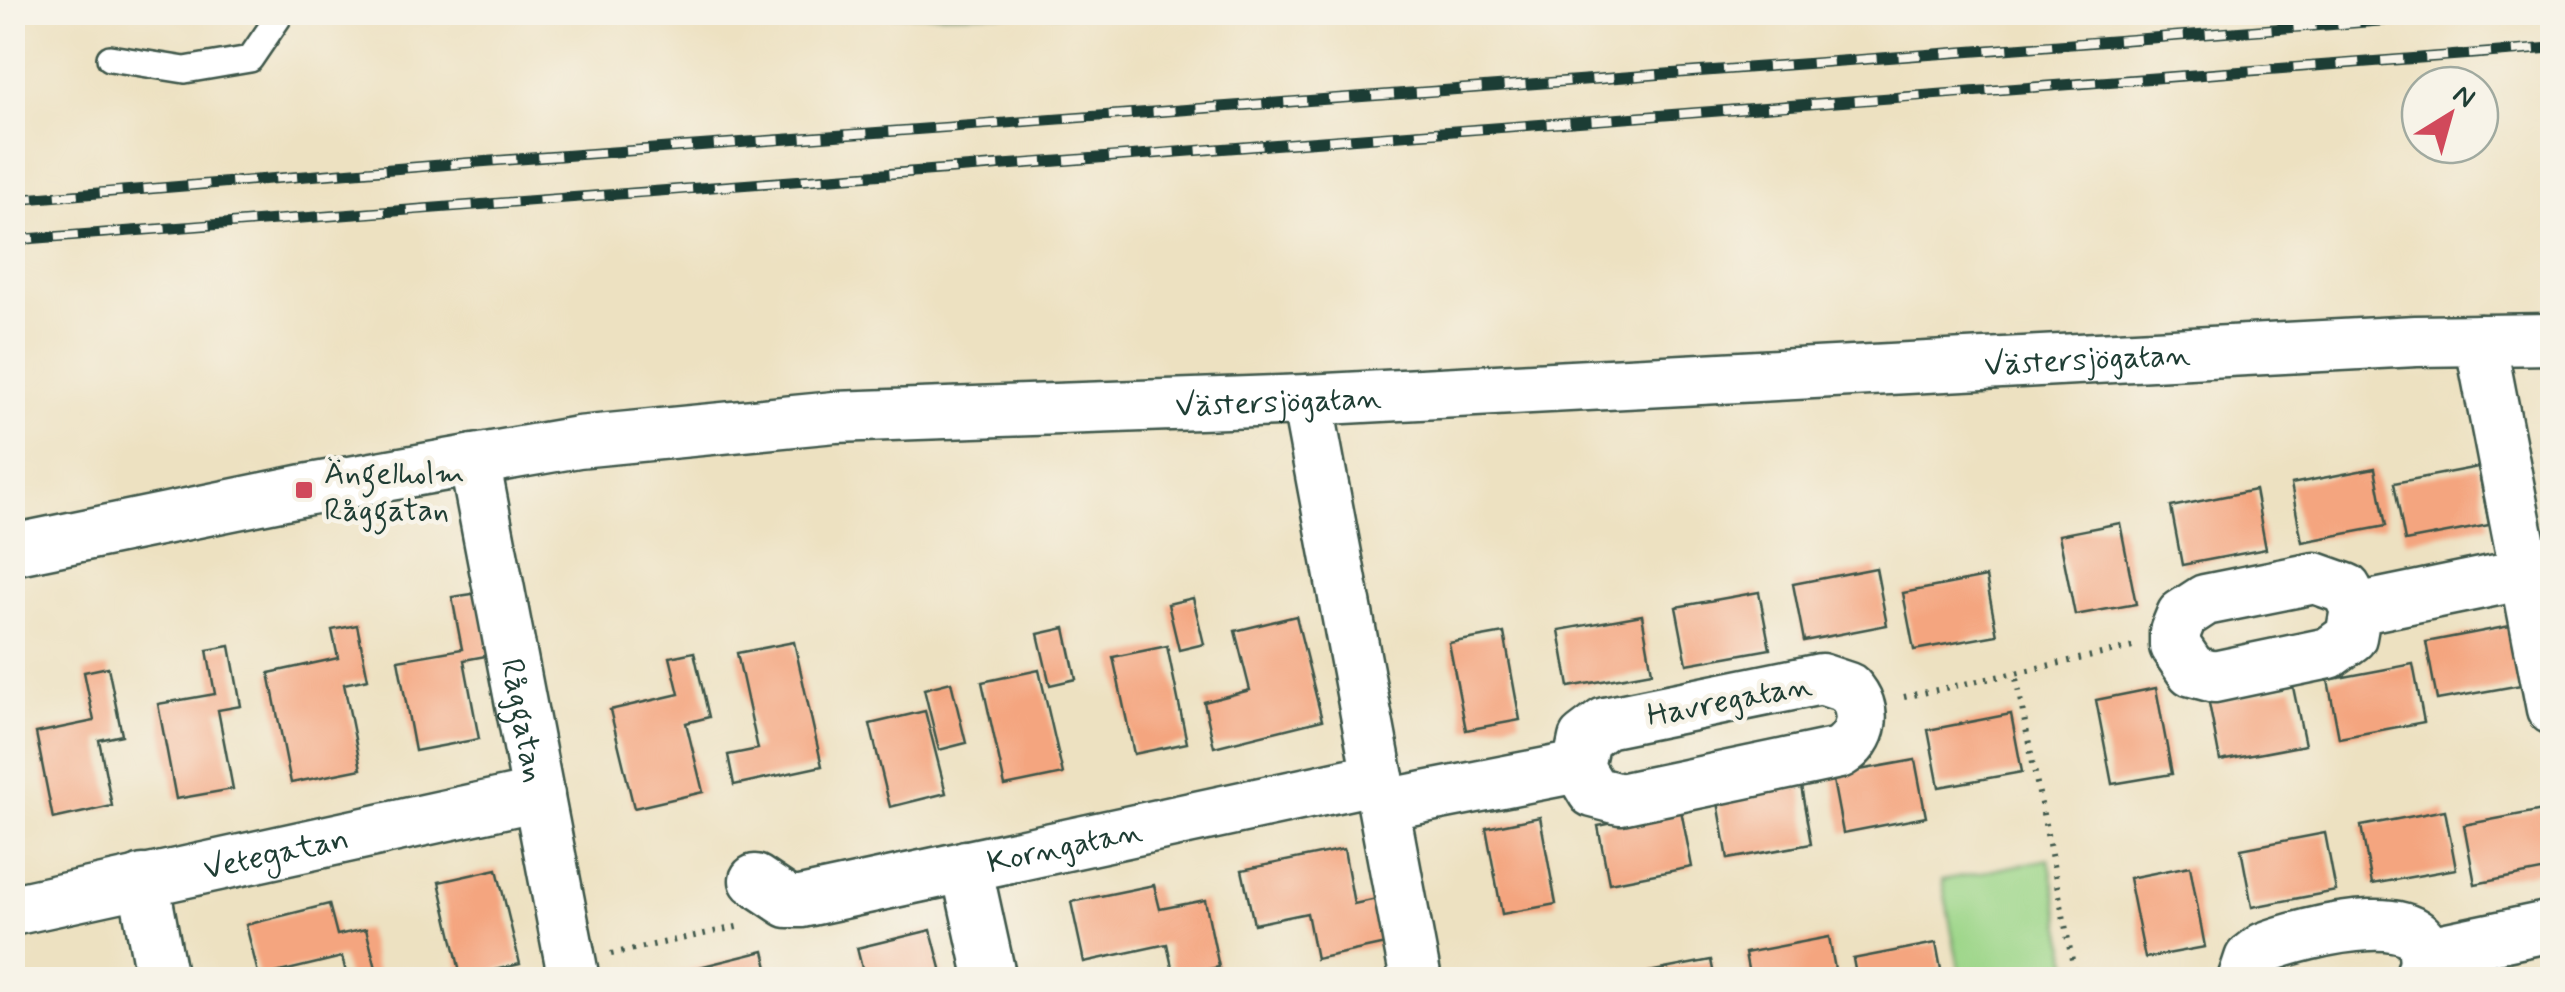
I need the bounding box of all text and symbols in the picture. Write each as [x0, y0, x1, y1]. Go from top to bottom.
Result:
north arrow [2400, 65, 2500, 165]
text: N [2445, 77, 2482, 117]
street label: Västersjögatan [1983, 334, 2191, 387]
street label: Västersjögatan [1174, 377, 1383, 428]
place label: Ängelholm Råggatan [324, 453, 465, 535]
marker: Ängelholm Råggatan [293, 479, 315, 501]
street label: Råggatan [490, 655, 555, 786]
street label: Havregatan [1643, 664, 1815, 738]
street label: Korngatan [983, 810, 1146, 884]
street label: Vetegatan [200, 818, 353, 891]

